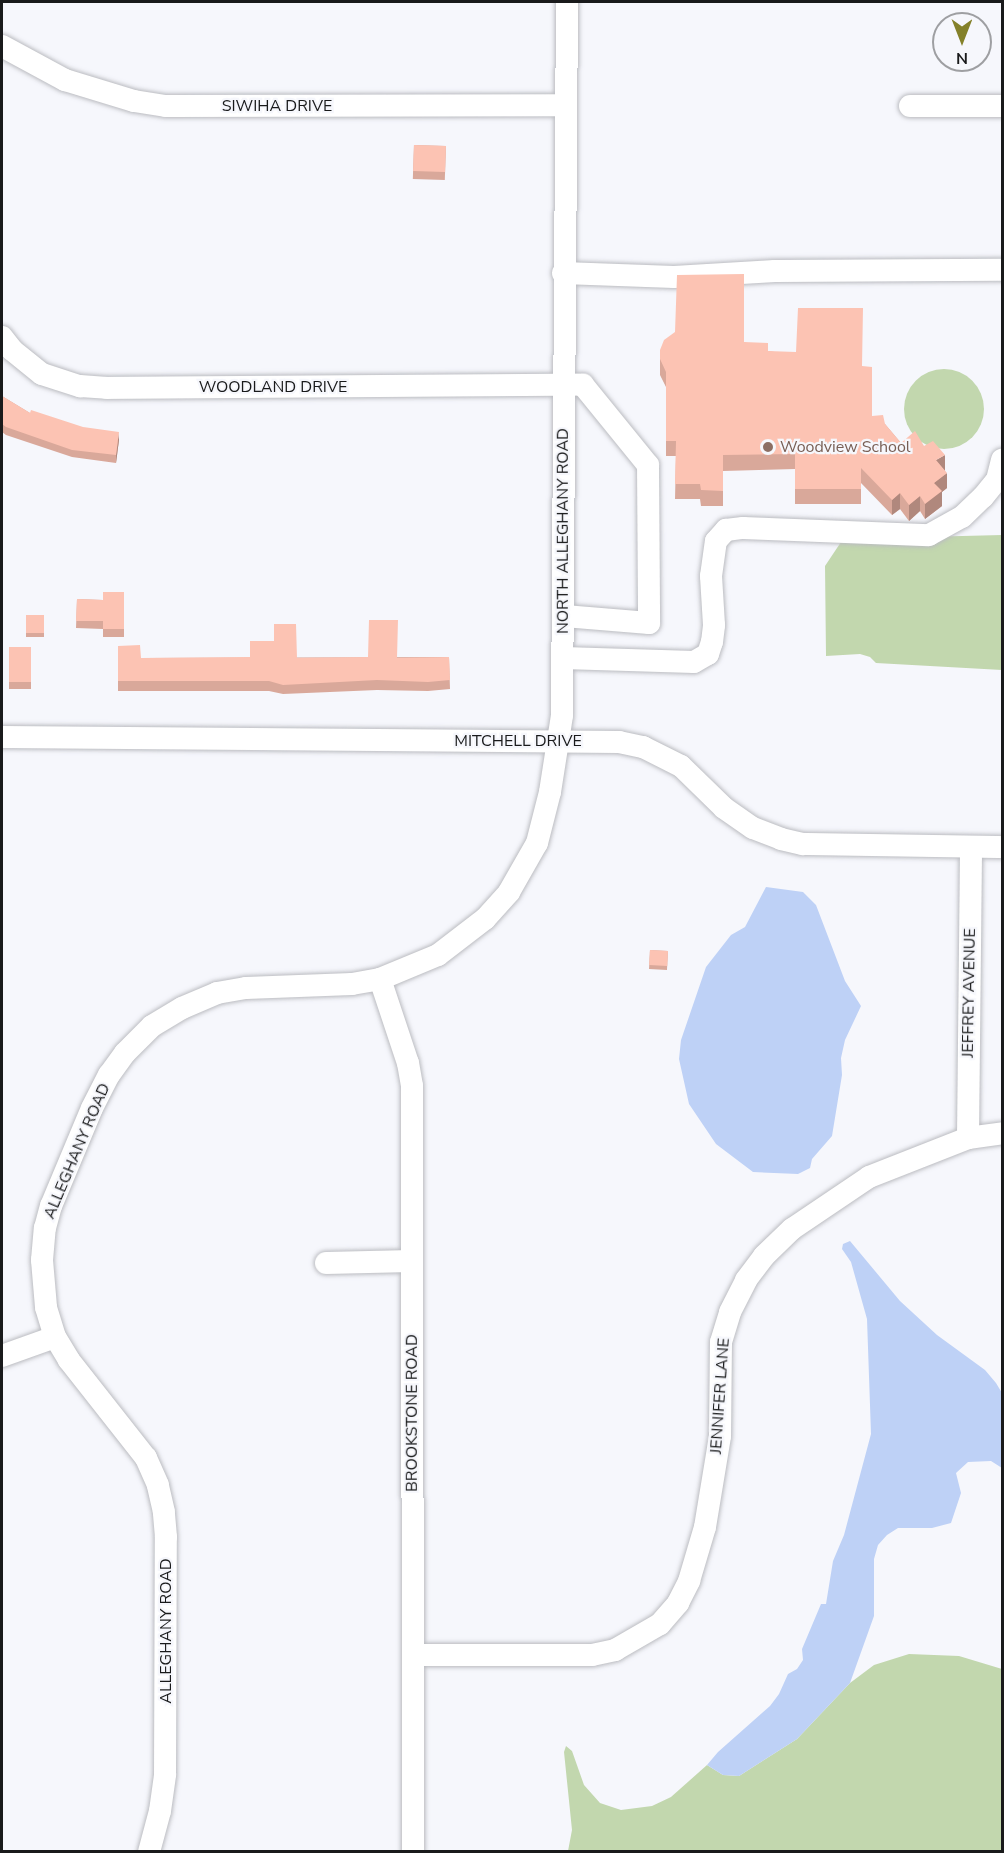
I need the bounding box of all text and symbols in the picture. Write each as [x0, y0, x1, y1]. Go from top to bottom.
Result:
north arrow [932, 12, 992, 72]
text: N [956, 47, 968, 69]
street label: SIWIHA DRIVE [222, 96, 332, 116]
street label: WOODLAND DRIVE [199, 377, 347, 397]
street label: NORTH ALLEGHANY ROAD [553, 428, 573, 634]
place label: Woodview School [780, 437, 911, 457]
marker: Woodview School [761, 440, 775, 454]
street label: MITCHELL DRIVE [454, 731, 582, 751]
street label: JEFFREY AVENUE [958, 928, 980, 1058]
street label: ALLEGHANY ROAD [40, 1080, 114, 1222]
street label: BROOKSTONE ROAD [402, 1334, 422, 1492]
street label: JENNIFER LANE [706, 1337, 734, 1455]
street label: ALLEGHANY ROAD [156, 1558, 176, 1704]

